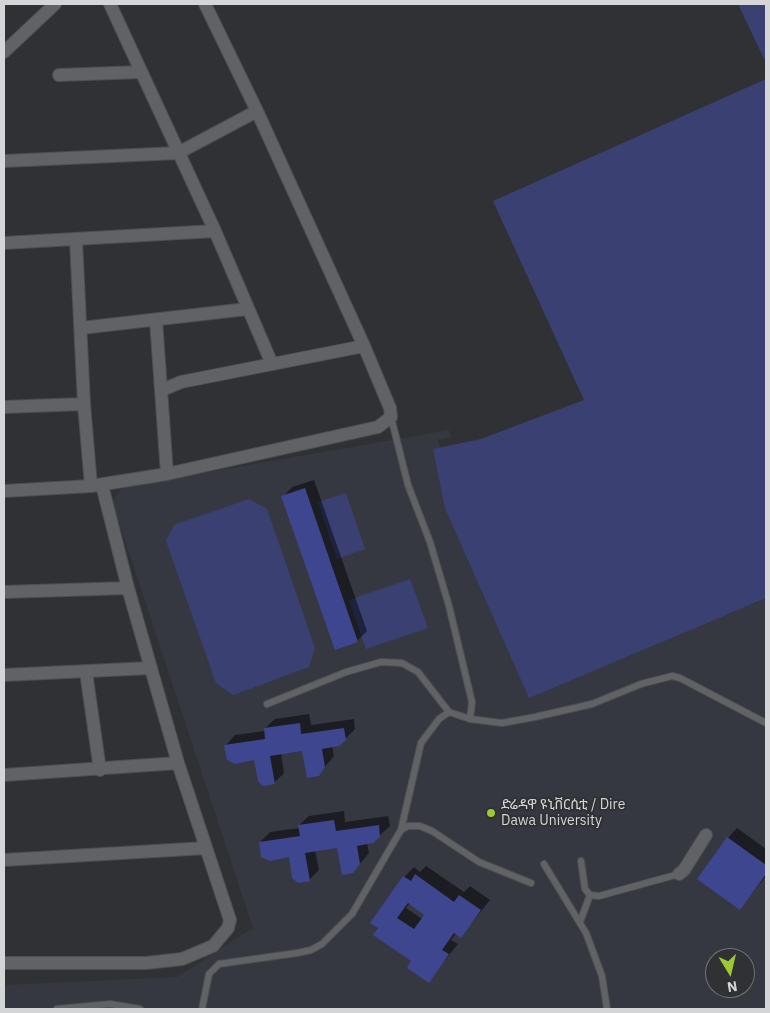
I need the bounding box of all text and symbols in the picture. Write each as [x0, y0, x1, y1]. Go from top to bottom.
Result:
place label: ድሬዳዋ ዩኒቨርሲቲ / Dire Dawa University [501, 797, 625, 830]
marker: ድሬዳዋ ዩኒቨርሲቲ / Dire Dawa University [485, 807, 497, 819]
north arrow [705, 948, 755, 998]
text: N [726, 977, 739, 997]

